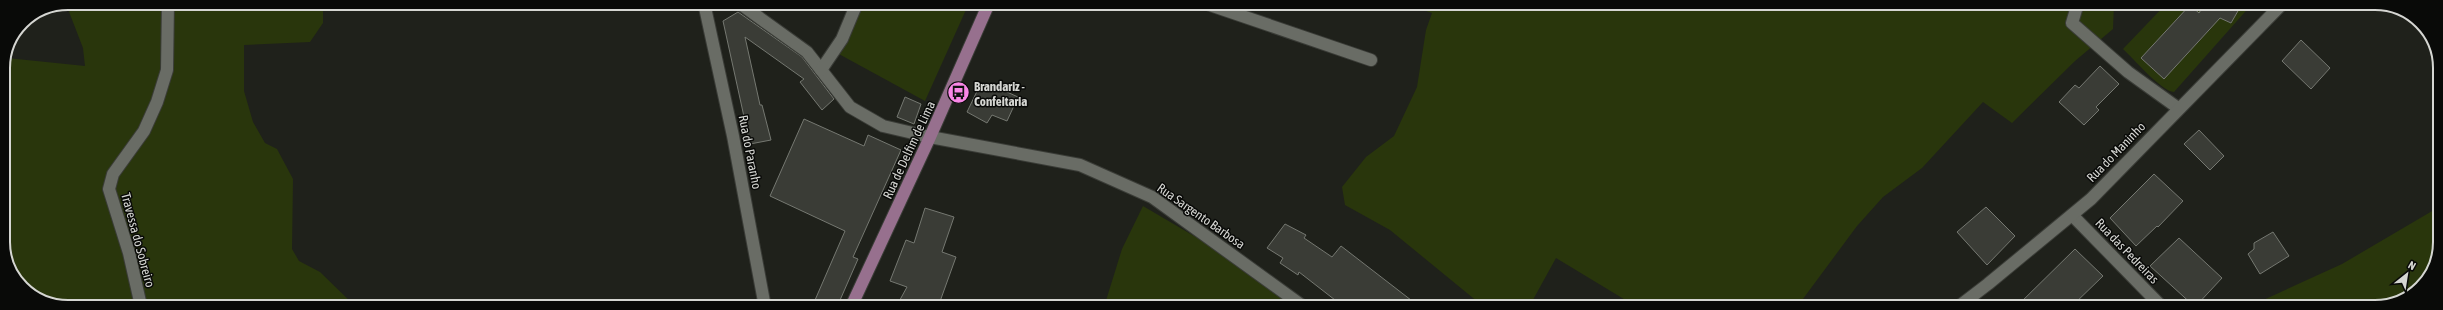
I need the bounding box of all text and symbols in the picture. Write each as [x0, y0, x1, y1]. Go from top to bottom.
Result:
place label: Brandariz - Confeitaria [974, 79, 1027, 109]
bus stop icon: Brandariz - Confeitaria [946, 80, 972, 106]
street label: Rua de Delfim de Lima [880, 99, 938, 201]
street label: Rua do Paranho [735, 114, 765, 190]
street label: Rua do Maninho [2084, 119, 2148, 185]
street label: Rua Sargento Barbosa [1154, 180, 1248, 252]
street label: Travessa do Sobreiro [118, 191, 158, 289]
street label: Rua das Pedreiras [2092, 215, 2162, 287]
north arrow [2387, 254, 2427, 294]
text: N [2406, 259, 2418, 272]

